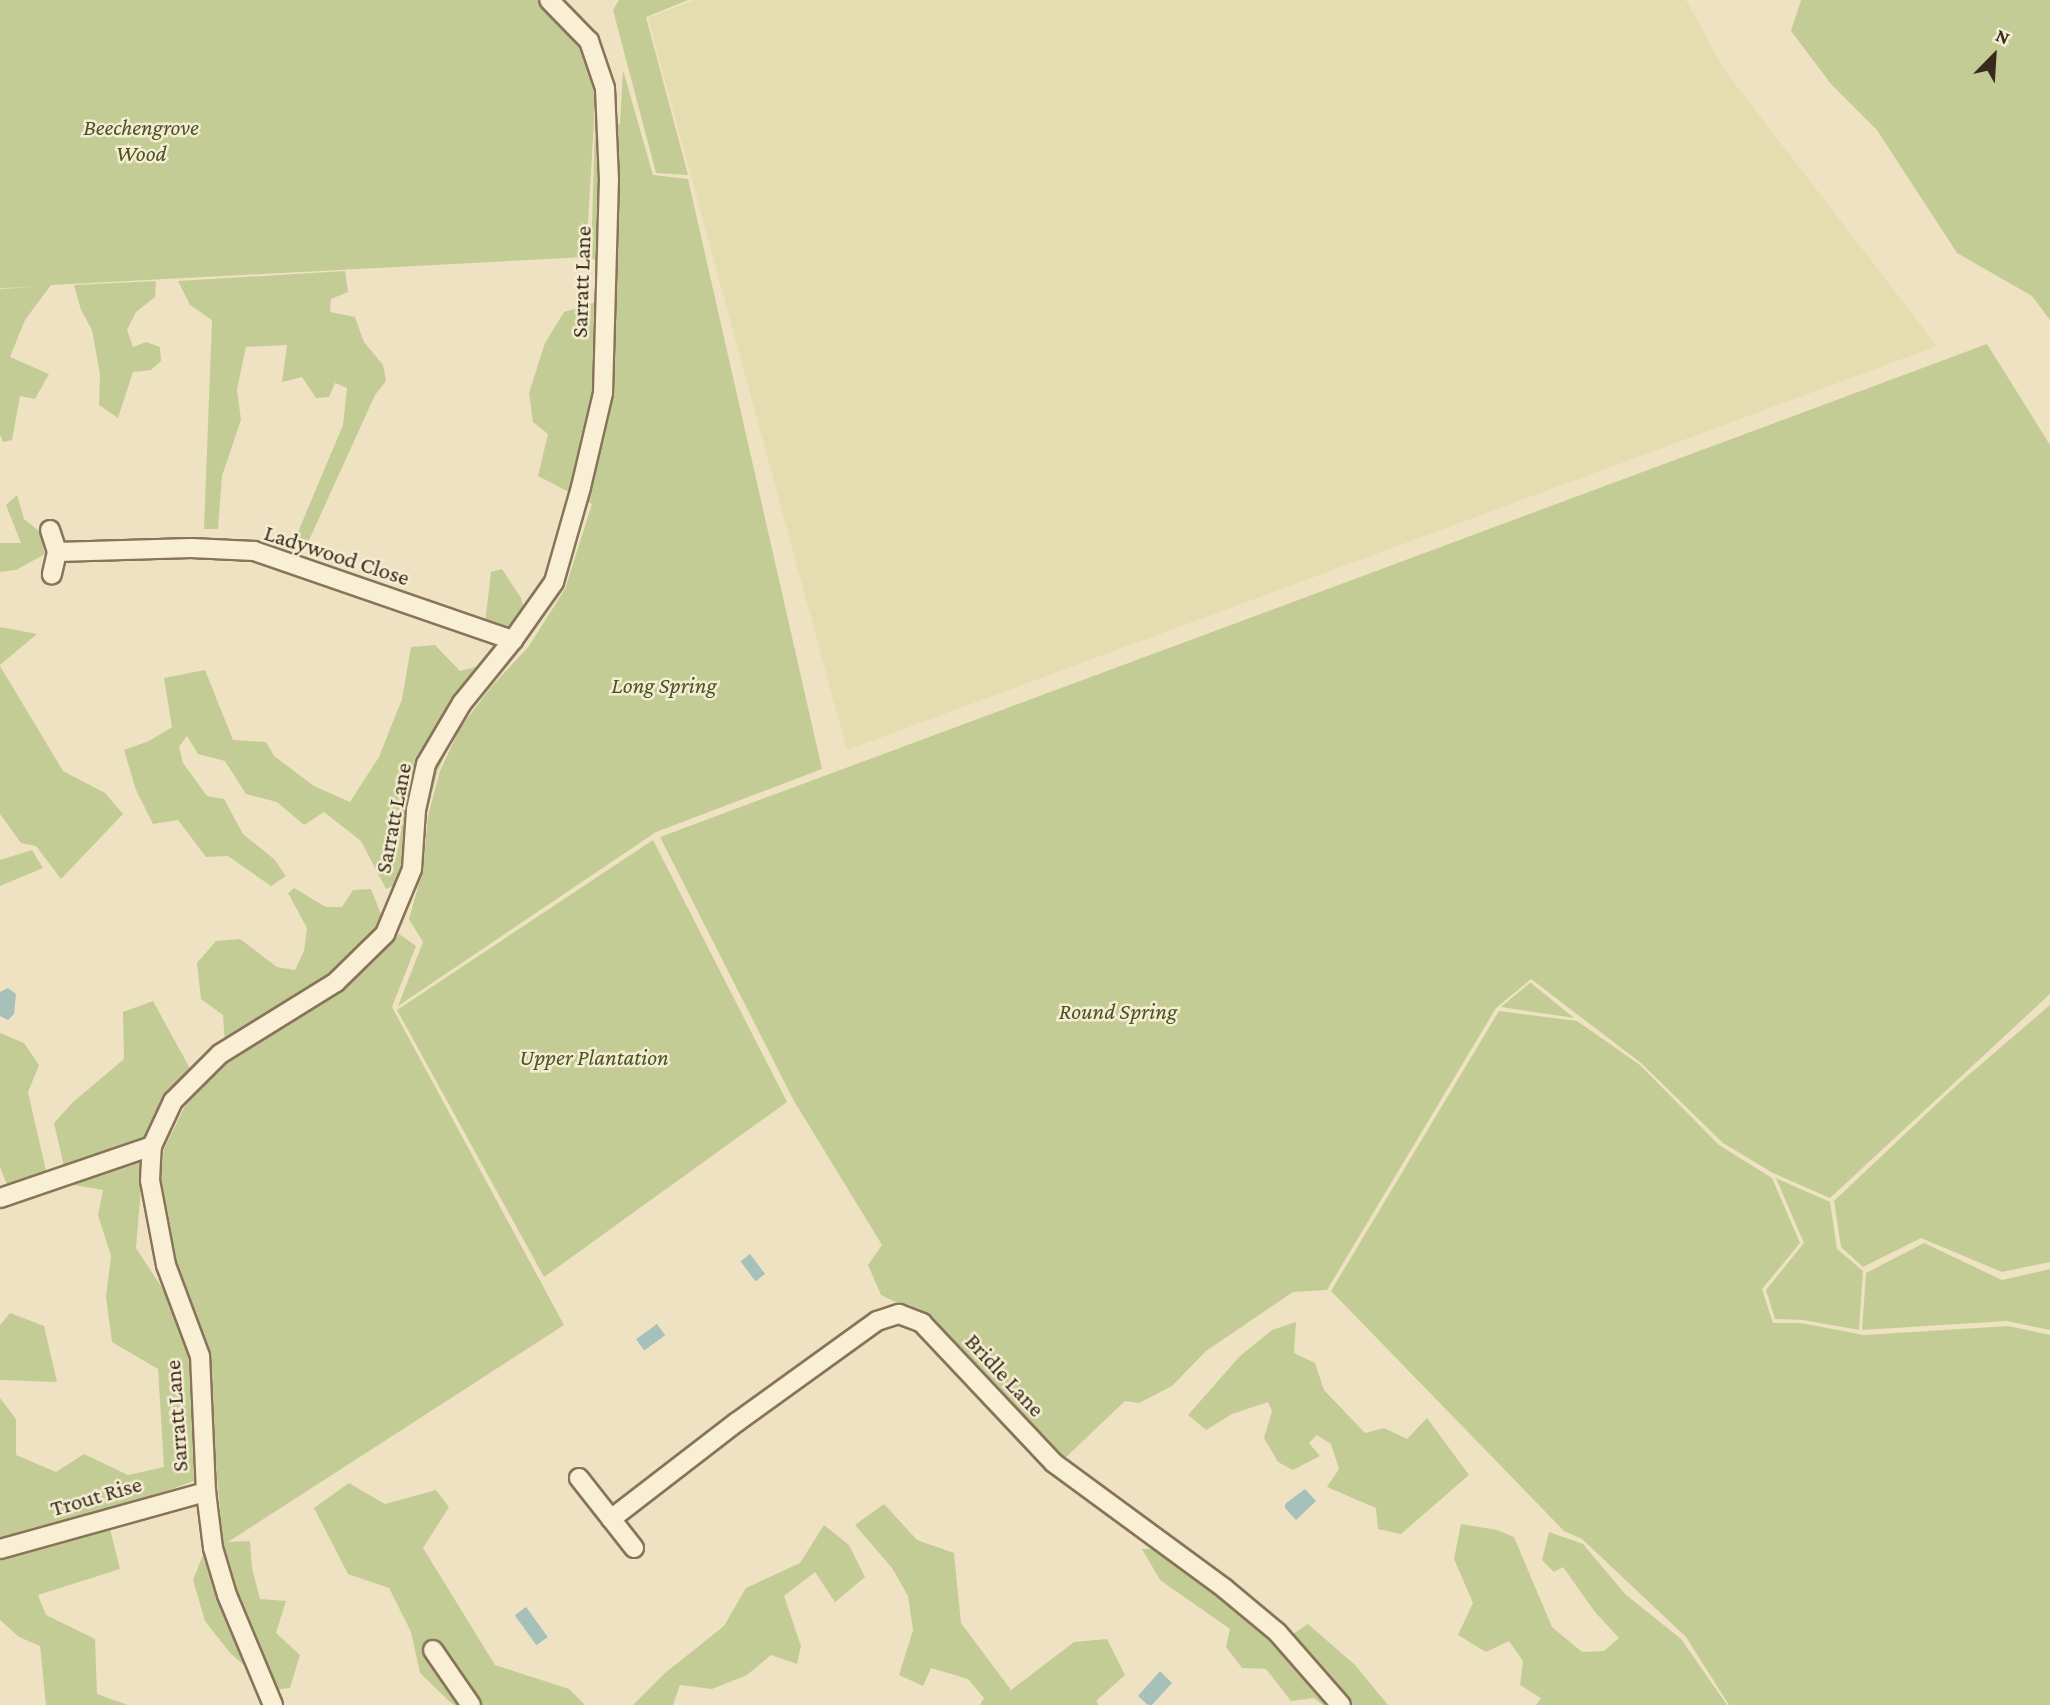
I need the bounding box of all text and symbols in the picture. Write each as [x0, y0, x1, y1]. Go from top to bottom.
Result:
north arrow [1959, 21, 2029, 91]
text: N [1993, 24, 2013, 49]
park label: Beechengrove Wood [83, 113, 199, 167]
street label: Sarratt Lane [565, 226, 597, 338]
street label: Ladywood Close [261, 519, 413, 591]
park label: Long Spring [611, 671, 717, 699]
street label: Sarratt Lane [369, 760, 417, 876]
park label: Round Spring [1059, 997, 1177, 1025]
park label: Upper Plantation [519, 1043, 669, 1071]
street label: Bridle Lane [959, 1328, 1051, 1422]
street label: Sarratt Lane [158, 1359, 194, 1473]
street label: Trout Rise [47, 1470, 145, 1522]

